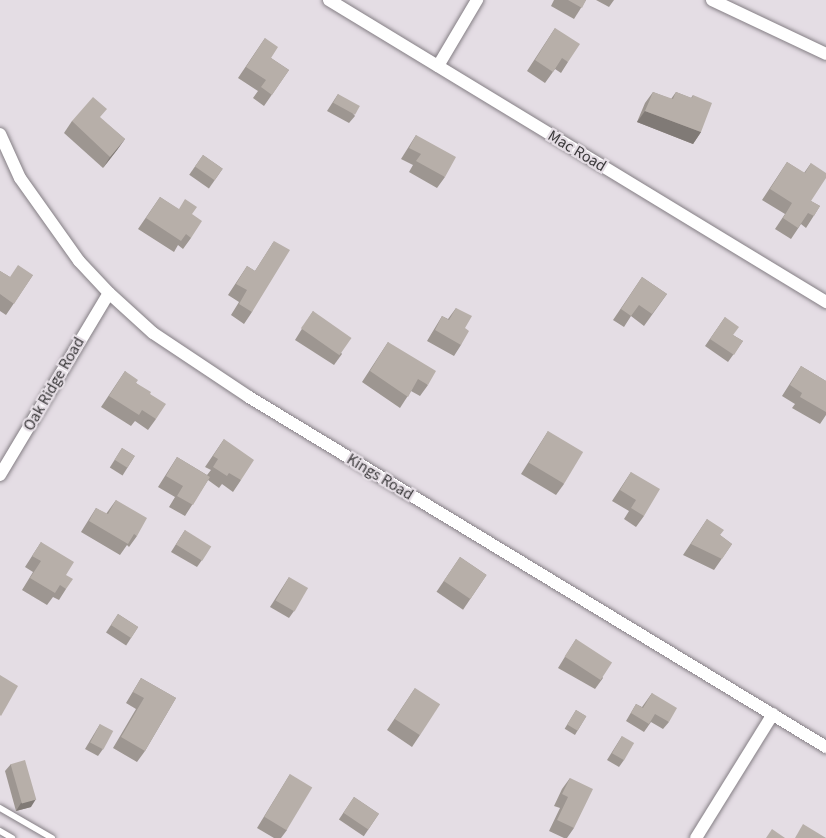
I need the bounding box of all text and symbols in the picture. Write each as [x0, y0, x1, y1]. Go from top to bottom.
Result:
street label: Mac Road [544, 126, 610, 176]
street label: Oak Ridge Road [19, 334, 89, 434]
street label: Kings Road [343, 450, 417, 504]

